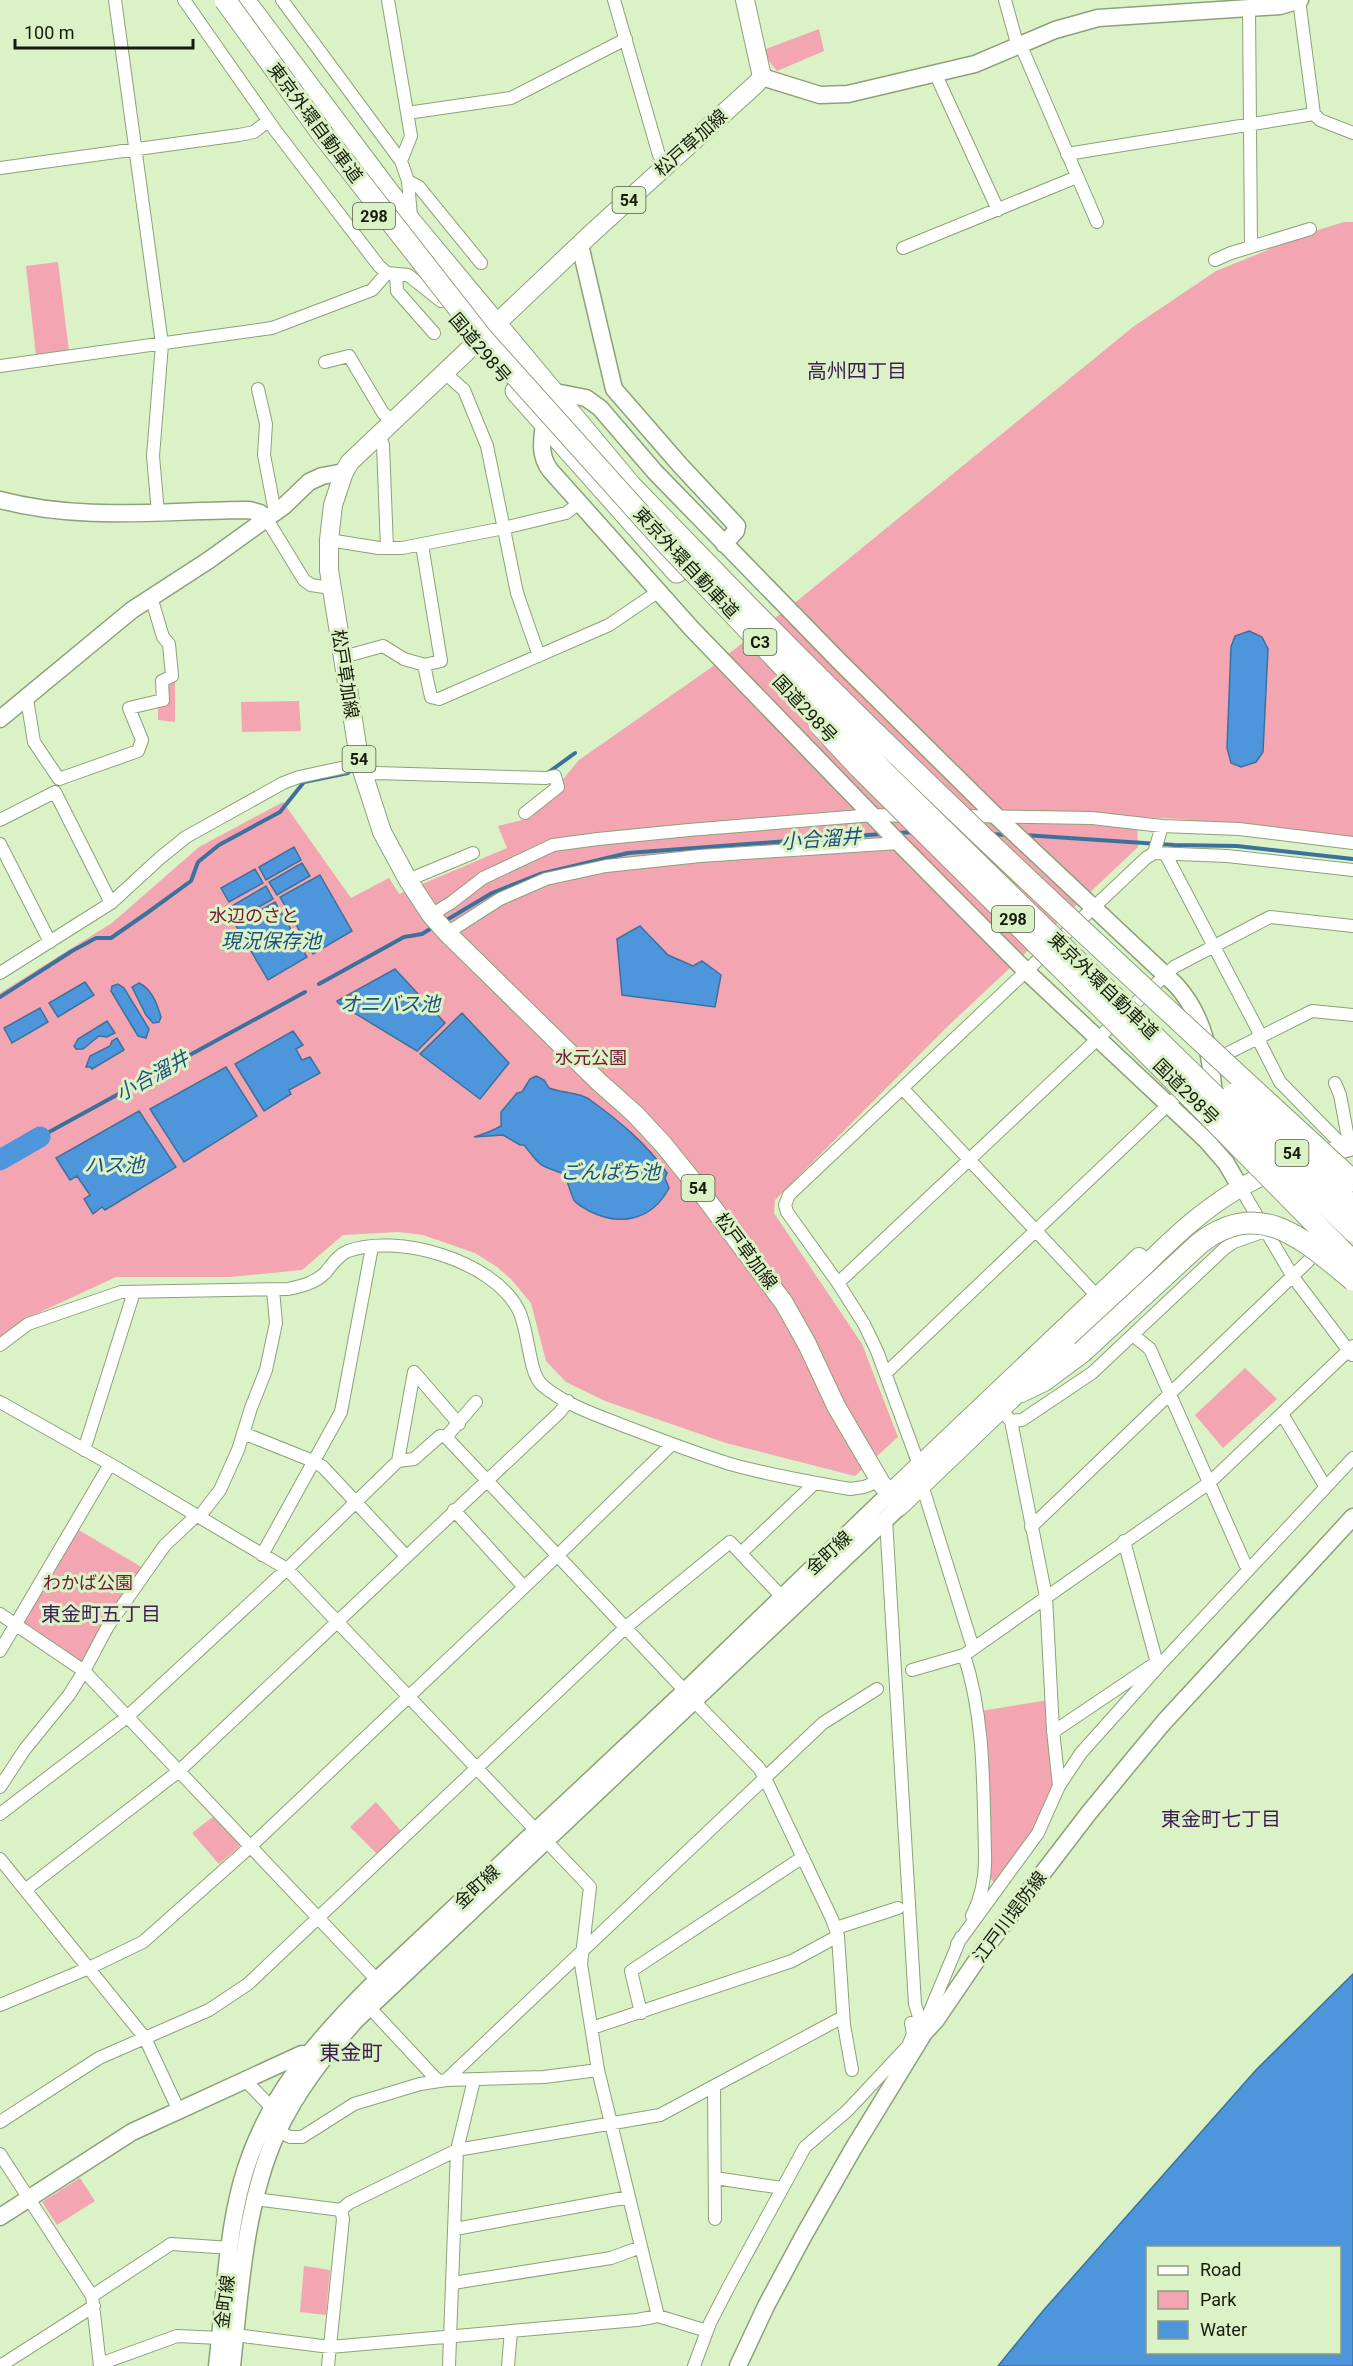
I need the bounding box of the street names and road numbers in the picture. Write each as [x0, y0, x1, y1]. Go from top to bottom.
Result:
street label: 東京外環自動車道 [264, 59, 367, 187]
street label: 松戸草加線 [650, 105, 731, 181]
road number: 54 [612, 187, 646, 213]
road number: 298 [353, 203, 395, 229]
street label: 国道298号 [445, 309, 516, 387]
street label: 東京外環自動車道 [630, 503, 743, 622]
street label: 松戸草加線 [328, 628, 363, 720]
road number: C3 [744, 629, 777, 655]
street label: 国道298号 [769, 671, 842, 747]
road number: 54 [342, 746, 376, 772]
road number: 298 [992, 906, 1034, 932]
street label: 東京外環自動車道 [1044, 928, 1162, 1043]
street label: 国道298号 [1149, 1054, 1224, 1129]
road number: 54 [1276, 1140, 1308, 1166]
road number: 54 [682, 1175, 714, 1201]
street label: 松戸草加線 [711, 1208, 782, 1293]
street label: 金町線 [802, 1527, 856, 1579]
street label: 金町線 [450, 1861, 504, 1913]
street label: 江戸川堤防線 [969, 1867, 1050, 1966]
street label: 金町線 [211, 2274, 238, 2330]

